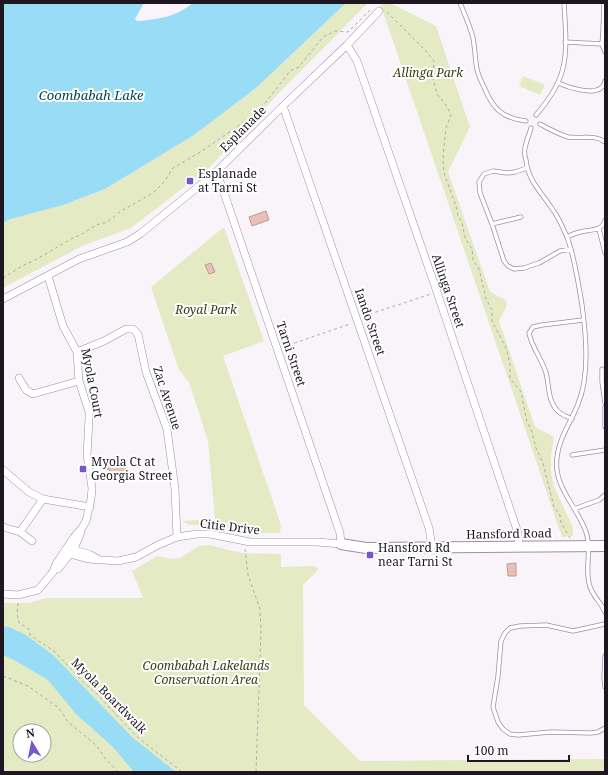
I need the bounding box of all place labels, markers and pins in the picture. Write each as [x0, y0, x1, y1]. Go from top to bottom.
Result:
place label: Esplanade at Tarni St [198, 165, 257, 196]
marker: Esplanade at Tarni St [185, 176, 195, 186]
place label: Myola Ct at Georgia Street [91, 453, 172, 484]
marker: Myola Ct at Georgia Street [78, 464, 88, 474]
place label: Hansford Rd near Tarni St [378, 539, 453, 570]
marker: Hansford Rd near Tarni St [365, 550, 375, 560]

